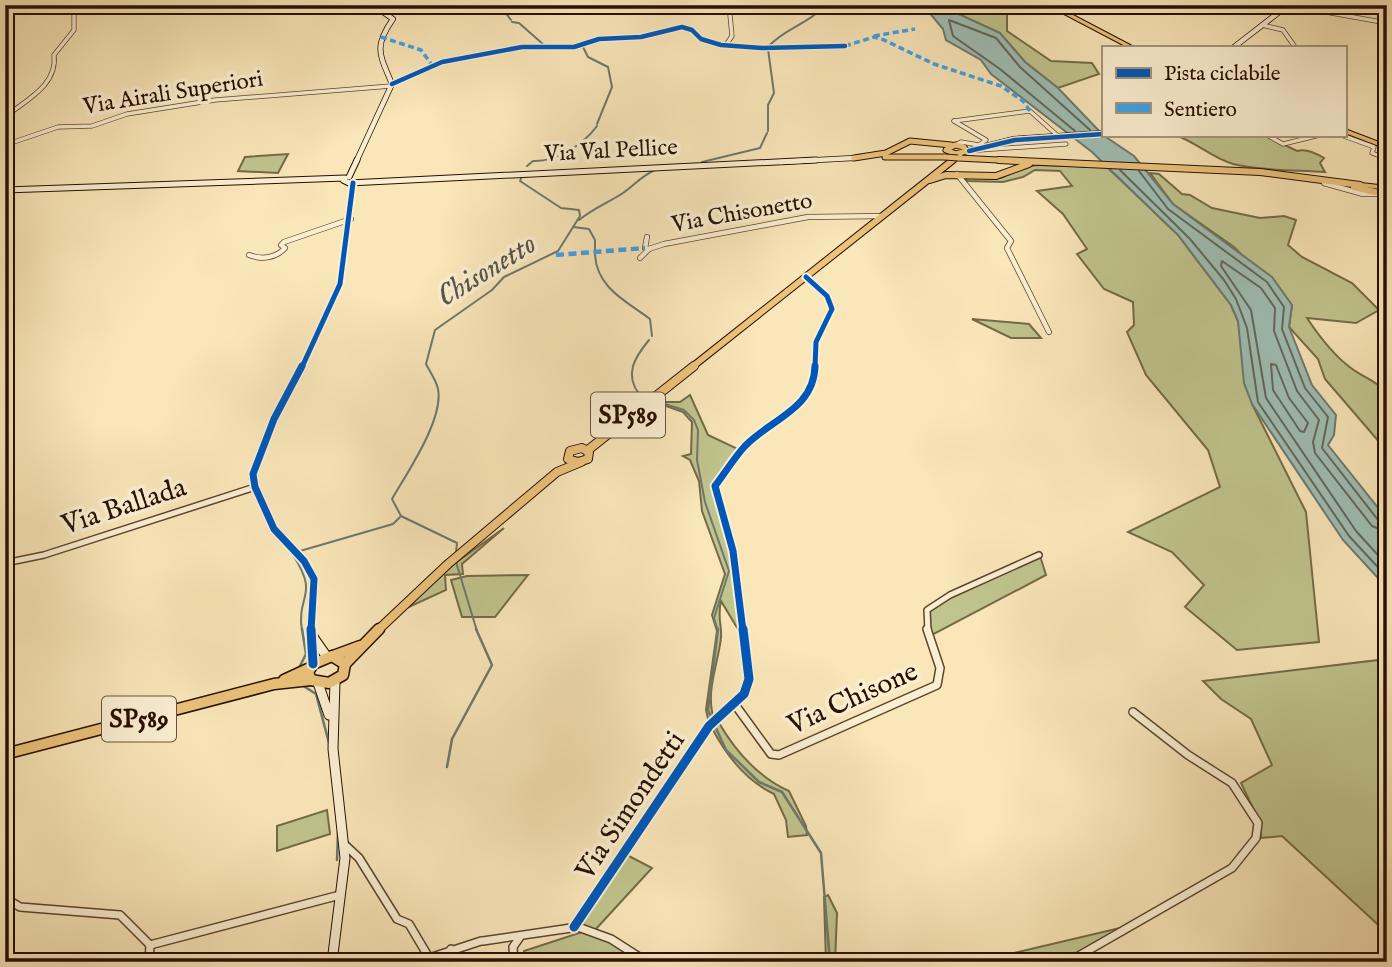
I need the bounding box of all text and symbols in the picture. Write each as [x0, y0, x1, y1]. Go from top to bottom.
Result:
legend [1102, 46, 1346, 136]
text: Pista ciclabile [1164, 61, 1281, 88]
street label: Via Airali Superiori [80, 64, 265, 122]
text: Sentiero [1164, 97, 1237, 124]
street label: Via Val Pellice [543, 133, 678, 169]
street label: Via Chisonetto [668, 186, 815, 240]
water label: Chisonetto [430, 226, 544, 316]
road number: SP589 [591, 392, 665, 438]
street label: Via Ballada [56, 470, 192, 544]
street label: Via Chisone [781, 655, 924, 744]
road number: SP589 [102, 696, 176, 741]
street label: Via Simondetti [568, 725, 694, 888]

